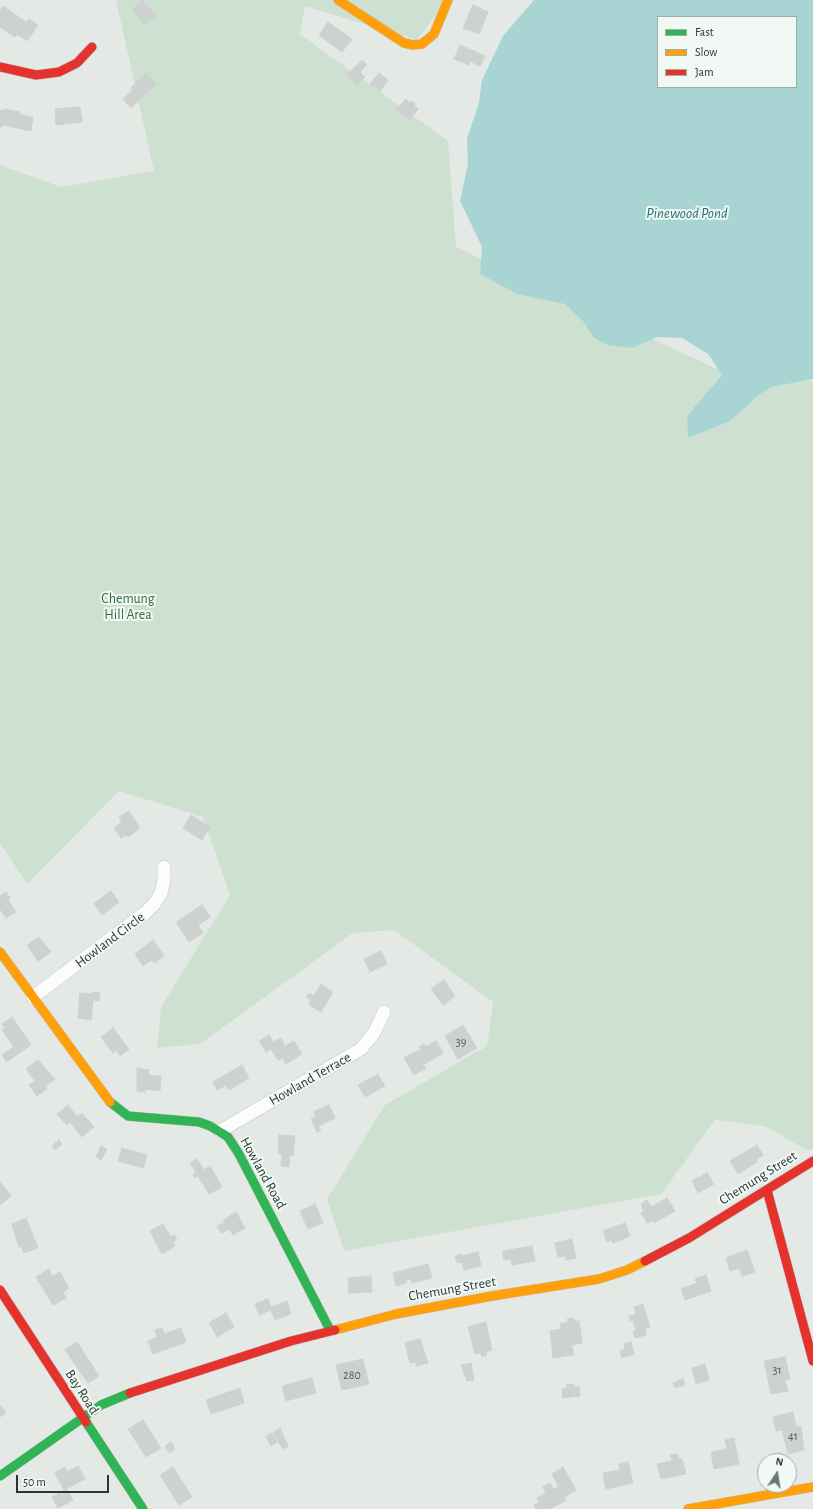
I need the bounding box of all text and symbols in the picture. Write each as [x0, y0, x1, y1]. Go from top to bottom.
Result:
legend [657, 16, 797, 88]
text: Fast [695, 26, 714, 38]
text: Slow [695, 46, 717, 58]
text: Jam [695, 66, 714, 78]
water label: Pinewood Pond [646, 204, 728, 222]
park label: Chemung Hill Area [101, 591, 155, 624]
street label: Howland Circle [72, 908, 148, 972]
house number: 39 [456, 1035, 466, 1049]
street label: Howland Terrace [266, 1049, 354, 1109]
street label: Howland Road [236, 1134, 290, 1212]
street label: Chemung Street [716, 1147, 800, 1209]
street label: Chemung Street [407, 1273, 497, 1305]
house number: 31 [772, 1363, 782, 1377]
street label: Bay Road [61, 1366, 103, 1418]
house number: 280 [343, 1368, 361, 1382]
house number: 41 [788, 1429, 798, 1443]
north arrow [757, 1453, 797, 1493]
text: N [775, 1456, 784, 1468]
scale bar [18, 1467, 111, 1493]
text: 50 m [23, 1476, 46, 1488]

